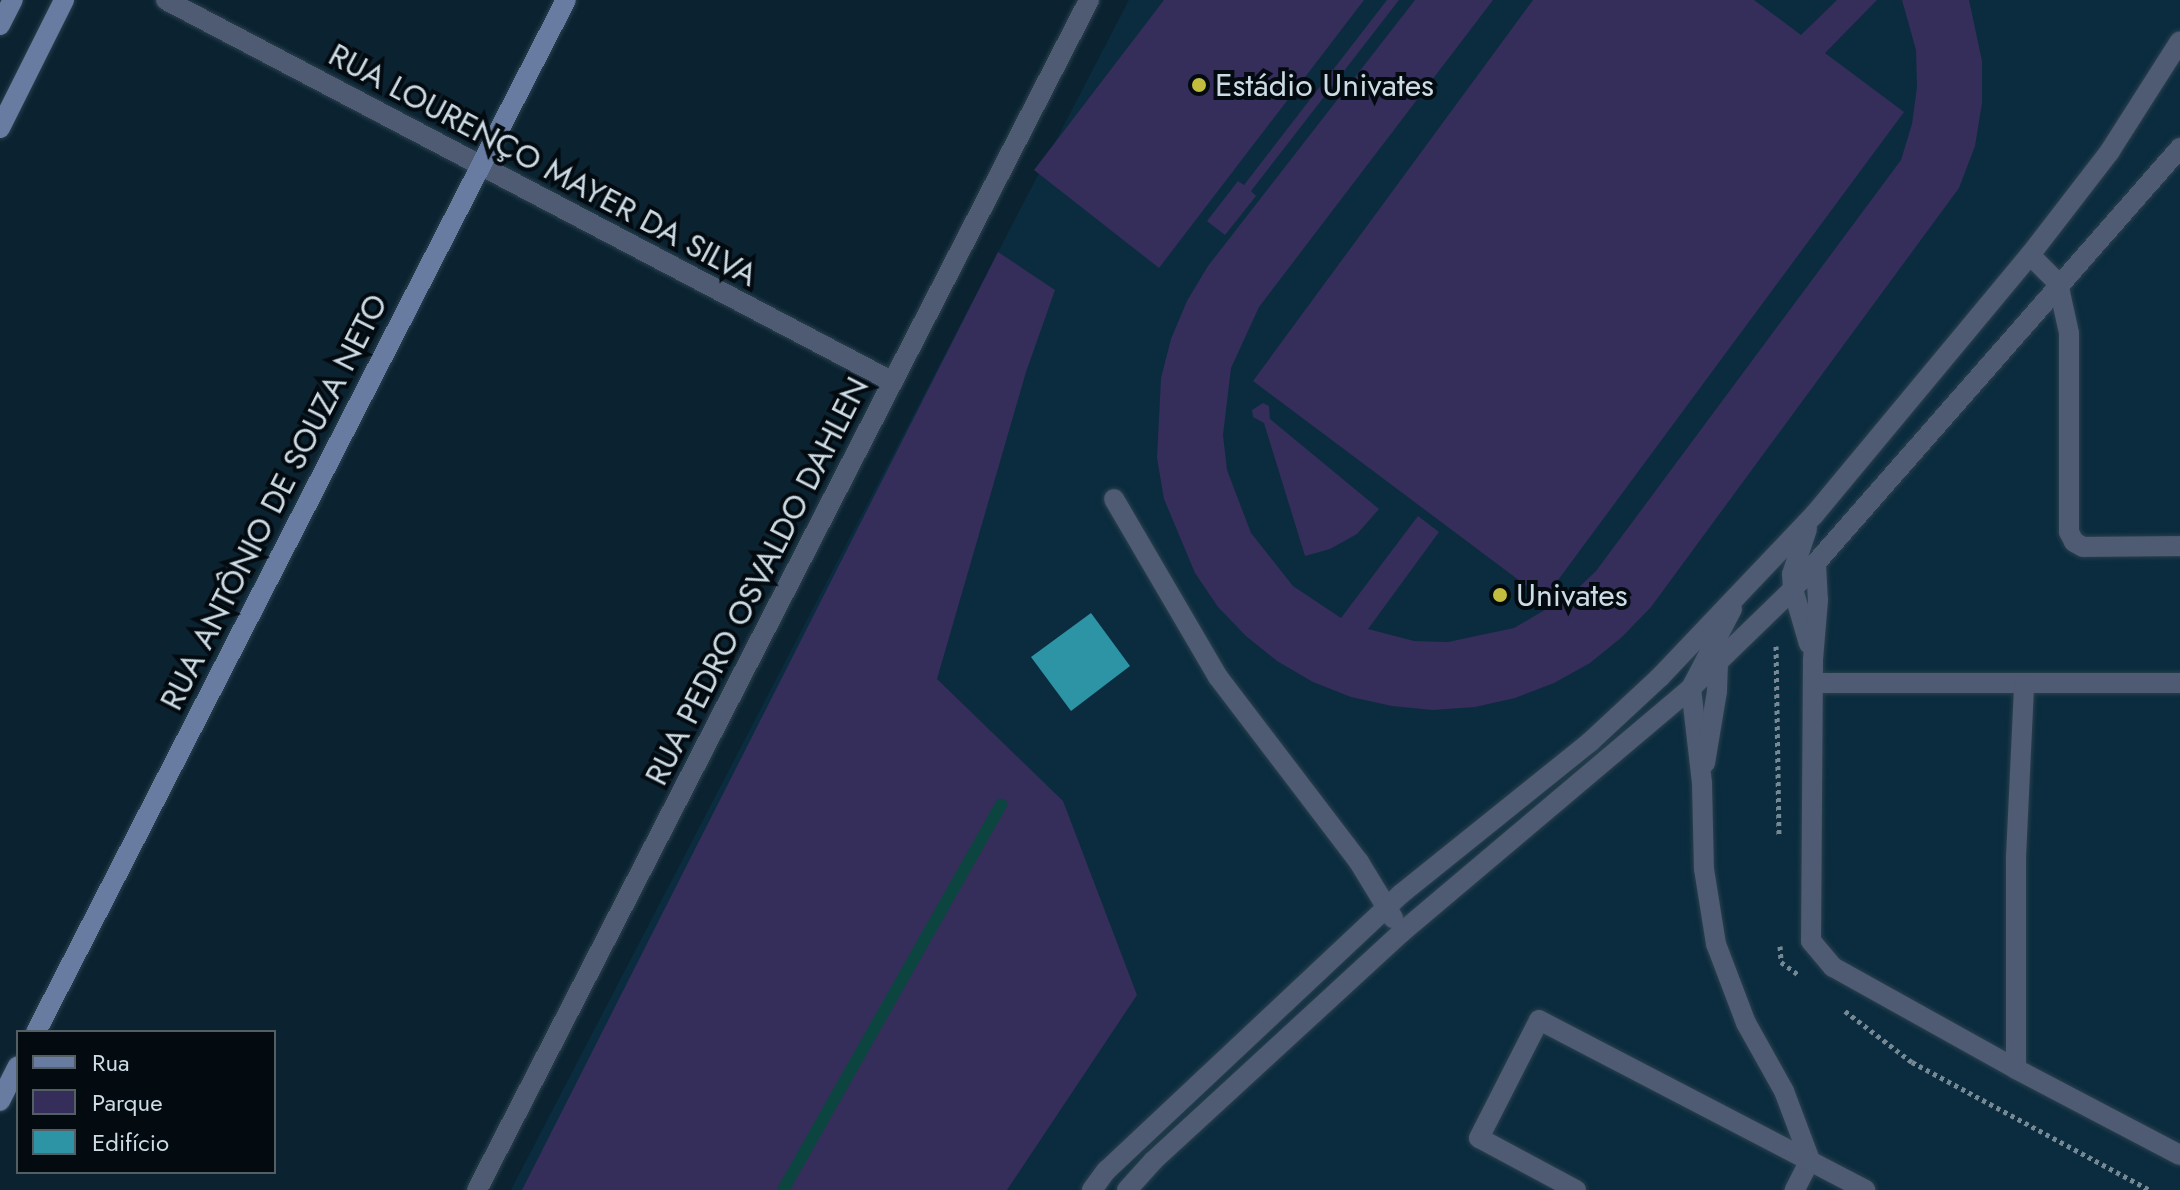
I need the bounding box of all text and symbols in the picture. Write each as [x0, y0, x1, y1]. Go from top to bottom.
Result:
street label: RUA LOURENÇO MAYER DA SILVA [322, 35, 764, 295]
place label: Estádio Univates [1215, 66, 1434, 104]
marker: Estádio Univates [1190, 76, 1208, 94]
street label: RUA ANTÔNIO DE SOUZA NETO [152, 288, 396, 716]
street label: RUA PEDRO OSVALDO DAHLEN [637, 371, 877, 791]
place label: Univates [1516, 576, 1628, 614]
marker: Univates [1491, 586, 1509, 604]
legend [16, 1030, 276, 1174]
text: Rua [92, 1045, 130, 1080]
text: Parque [92, 1085, 163, 1120]
text: Edifício [92, 1125, 169, 1160]

